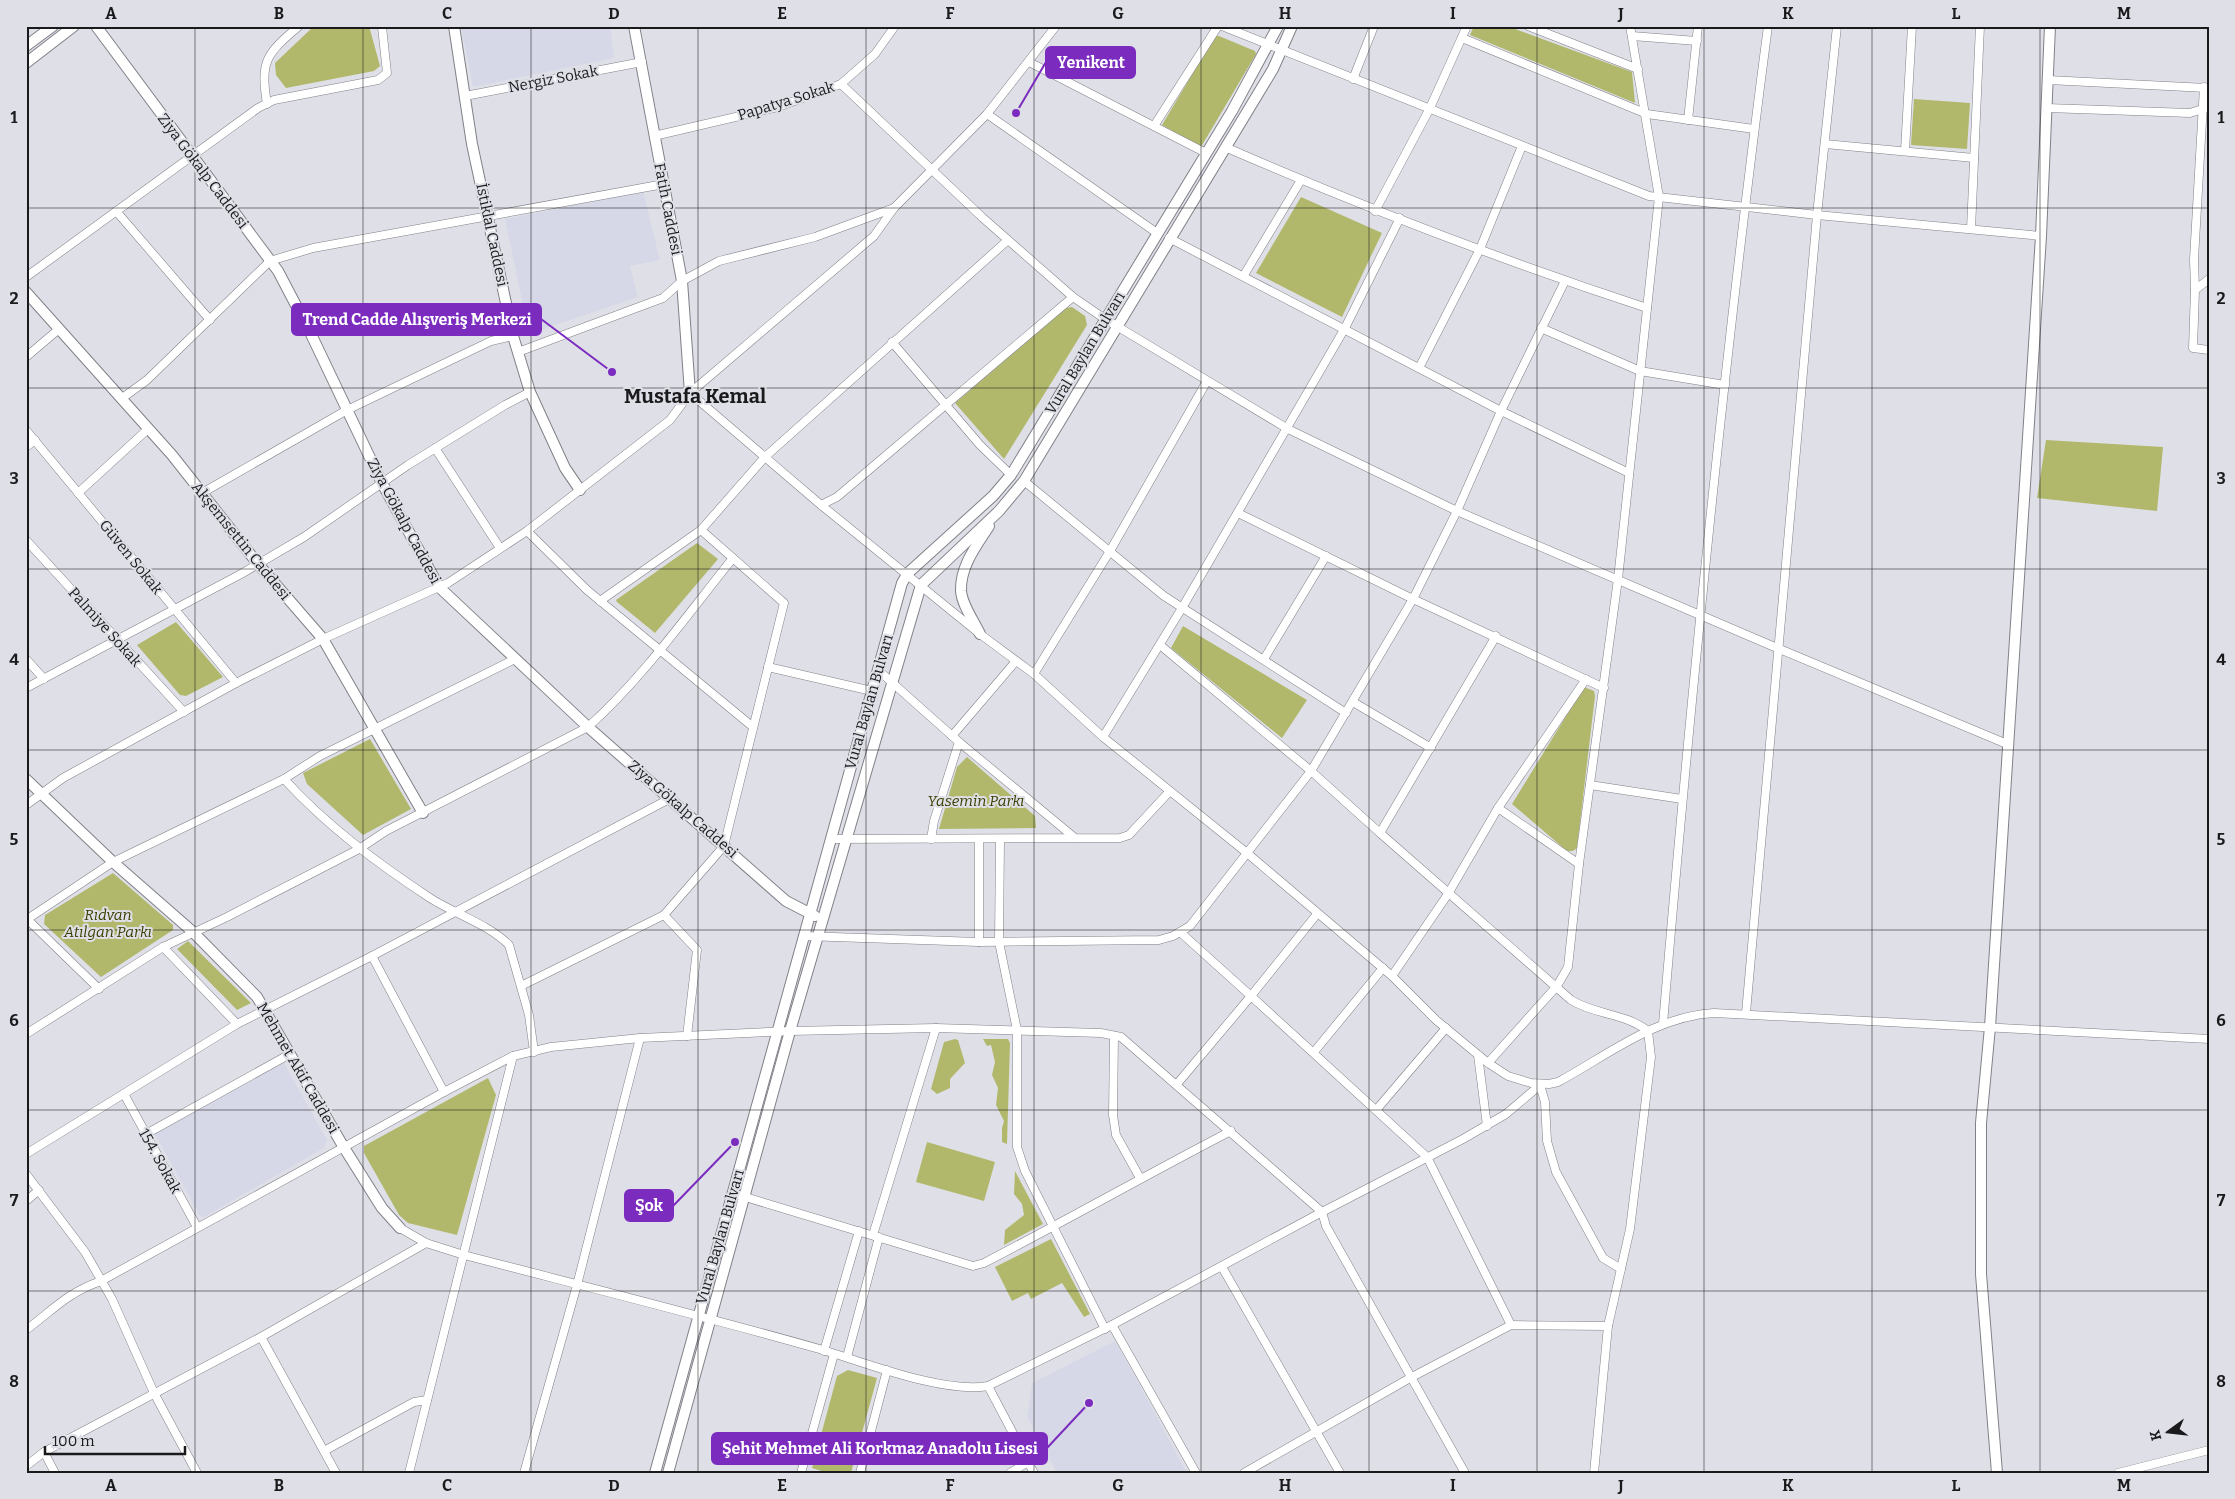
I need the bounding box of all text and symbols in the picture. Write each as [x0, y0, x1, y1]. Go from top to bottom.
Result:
text: A [105, 4, 117, 23]
text: B [274, 4, 284, 23]
text: C [442, 4, 452, 23]
text: D [608, 4, 620, 23]
text: E [777, 4, 787, 23]
text: F [946, 4, 955, 23]
text: G [1112, 4, 1124, 23]
text: H [1279, 4, 1292, 23]
text: I [1450, 4, 1456, 23]
text: J [1617, 4, 1624, 23]
text: K [1782, 4, 1794, 23]
text: L [1952, 4, 1961, 23]
text: M [2117, 4, 2131, 23]
callout: Yenikent [1046, 47, 1135, 78]
text: Yenikent [1057, 53, 1126, 72]
street label: Nergiz Sokak [506, 61, 600, 97]
street label: Papatya Sokak [735, 78, 837, 124]
text: 1 [11, 108, 18, 127]
text: 1 [2218, 108, 2225, 127]
street label: Ziya Gökalp Caddesi [154, 110, 253, 233]
street label: Fatih Caddesi [650, 161, 686, 257]
street label: İstiklal Caddesi [472, 182, 512, 289]
street label: Vural Baylan Bulvarı [1041, 288, 1129, 418]
text: 2 [9, 289, 19, 308]
text: 2 [2216, 289, 2226, 308]
callout: Trend Cadde Alışveriş Merkezi [292, 304, 541, 335]
text: Trend Cadde Alışveriş Merkezi [302, 310, 532, 329]
district label: Mustafa Kemal [624, 384, 766, 408]
street label: Ziya Gökalp Caddesi [363, 455, 445, 587]
text: 3 [9, 469, 19, 488]
text: 3 [2216, 469, 2226, 488]
street label: Akşemsettin Caddesi [188, 478, 295, 604]
street label: Güven Sokak [96, 516, 167, 598]
street label: Palmiye Sokak [65, 584, 146, 671]
street label: Vural Baylan Bulvarı [841, 632, 897, 772]
text: 4 [9, 650, 19, 669]
text: 4 [2216, 650, 2226, 669]
street label: Ziya Gökalp Caddesi [624, 756, 742, 862]
park label: Yasemin Parkı [928, 792, 1024, 810]
text: 5 [10, 830, 19, 849]
text: 5 [2217, 830, 2226, 849]
park label: Rıdvan Atılgan Parkı [63, 906, 152, 941]
street label: Mehmet Akif Caddesi [253, 999, 343, 1137]
text: 6 [9, 1011, 19, 1030]
text: 6 [2216, 1011, 2226, 1030]
street label: 154. Sokak [135, 1125, 185, 1197]
street label: Vural Baylan Bulvarı [692, 1167, 748, 1307]
callout: Şok [625, 1190, 673, 1221]
text: 7 [10, 1191, 19, 1210]
text: 7 [2217, 1191, 2226, 1210]
text: Şok [635, 1196, 664, 1215]
text: 8 [9, 1372, 19, 1391]
text: 8 [2216, 1372, 2226, 1391]
north arrow [2142, 1406, 2192, 1456]
scale bar [45, 1424, 185, 1456]
text: K [2146, 1428, 2165, 1442]
text: 100 m [52, 1432, 95, 1450]
callout: Şehit Mehmet Ali Korkmaz Anadolu Lisesi [712, 1433, 1047, 1464]
text: Şehit Mehmet Ali Korkmaz Anadolu Lisesi [722, 1439, 1038, 1458]
text: A [105, 1476, 117, 1495]
text: B [274, 1476, 284, 1495]
text: C [442, 1476, 452, 1495]
text: D [608, 1476, 620, 1495]
text: E [777, 1476, 787, 1495]
text: F [946, 1476, 955, 1495]
text: G [1112, 1476, 1124, 1495]
text: H [1279, 1476, 1292, 1495]
text: I [1450, 1476, 1456, 1495]
text: J [1617, 1476, 1624, 1495]
text: K [1782, 1476, 1794, 1495]
text: L [1952, 1476, 1961, 1495]
text: M [2117, 1476, 2131, 1495]

